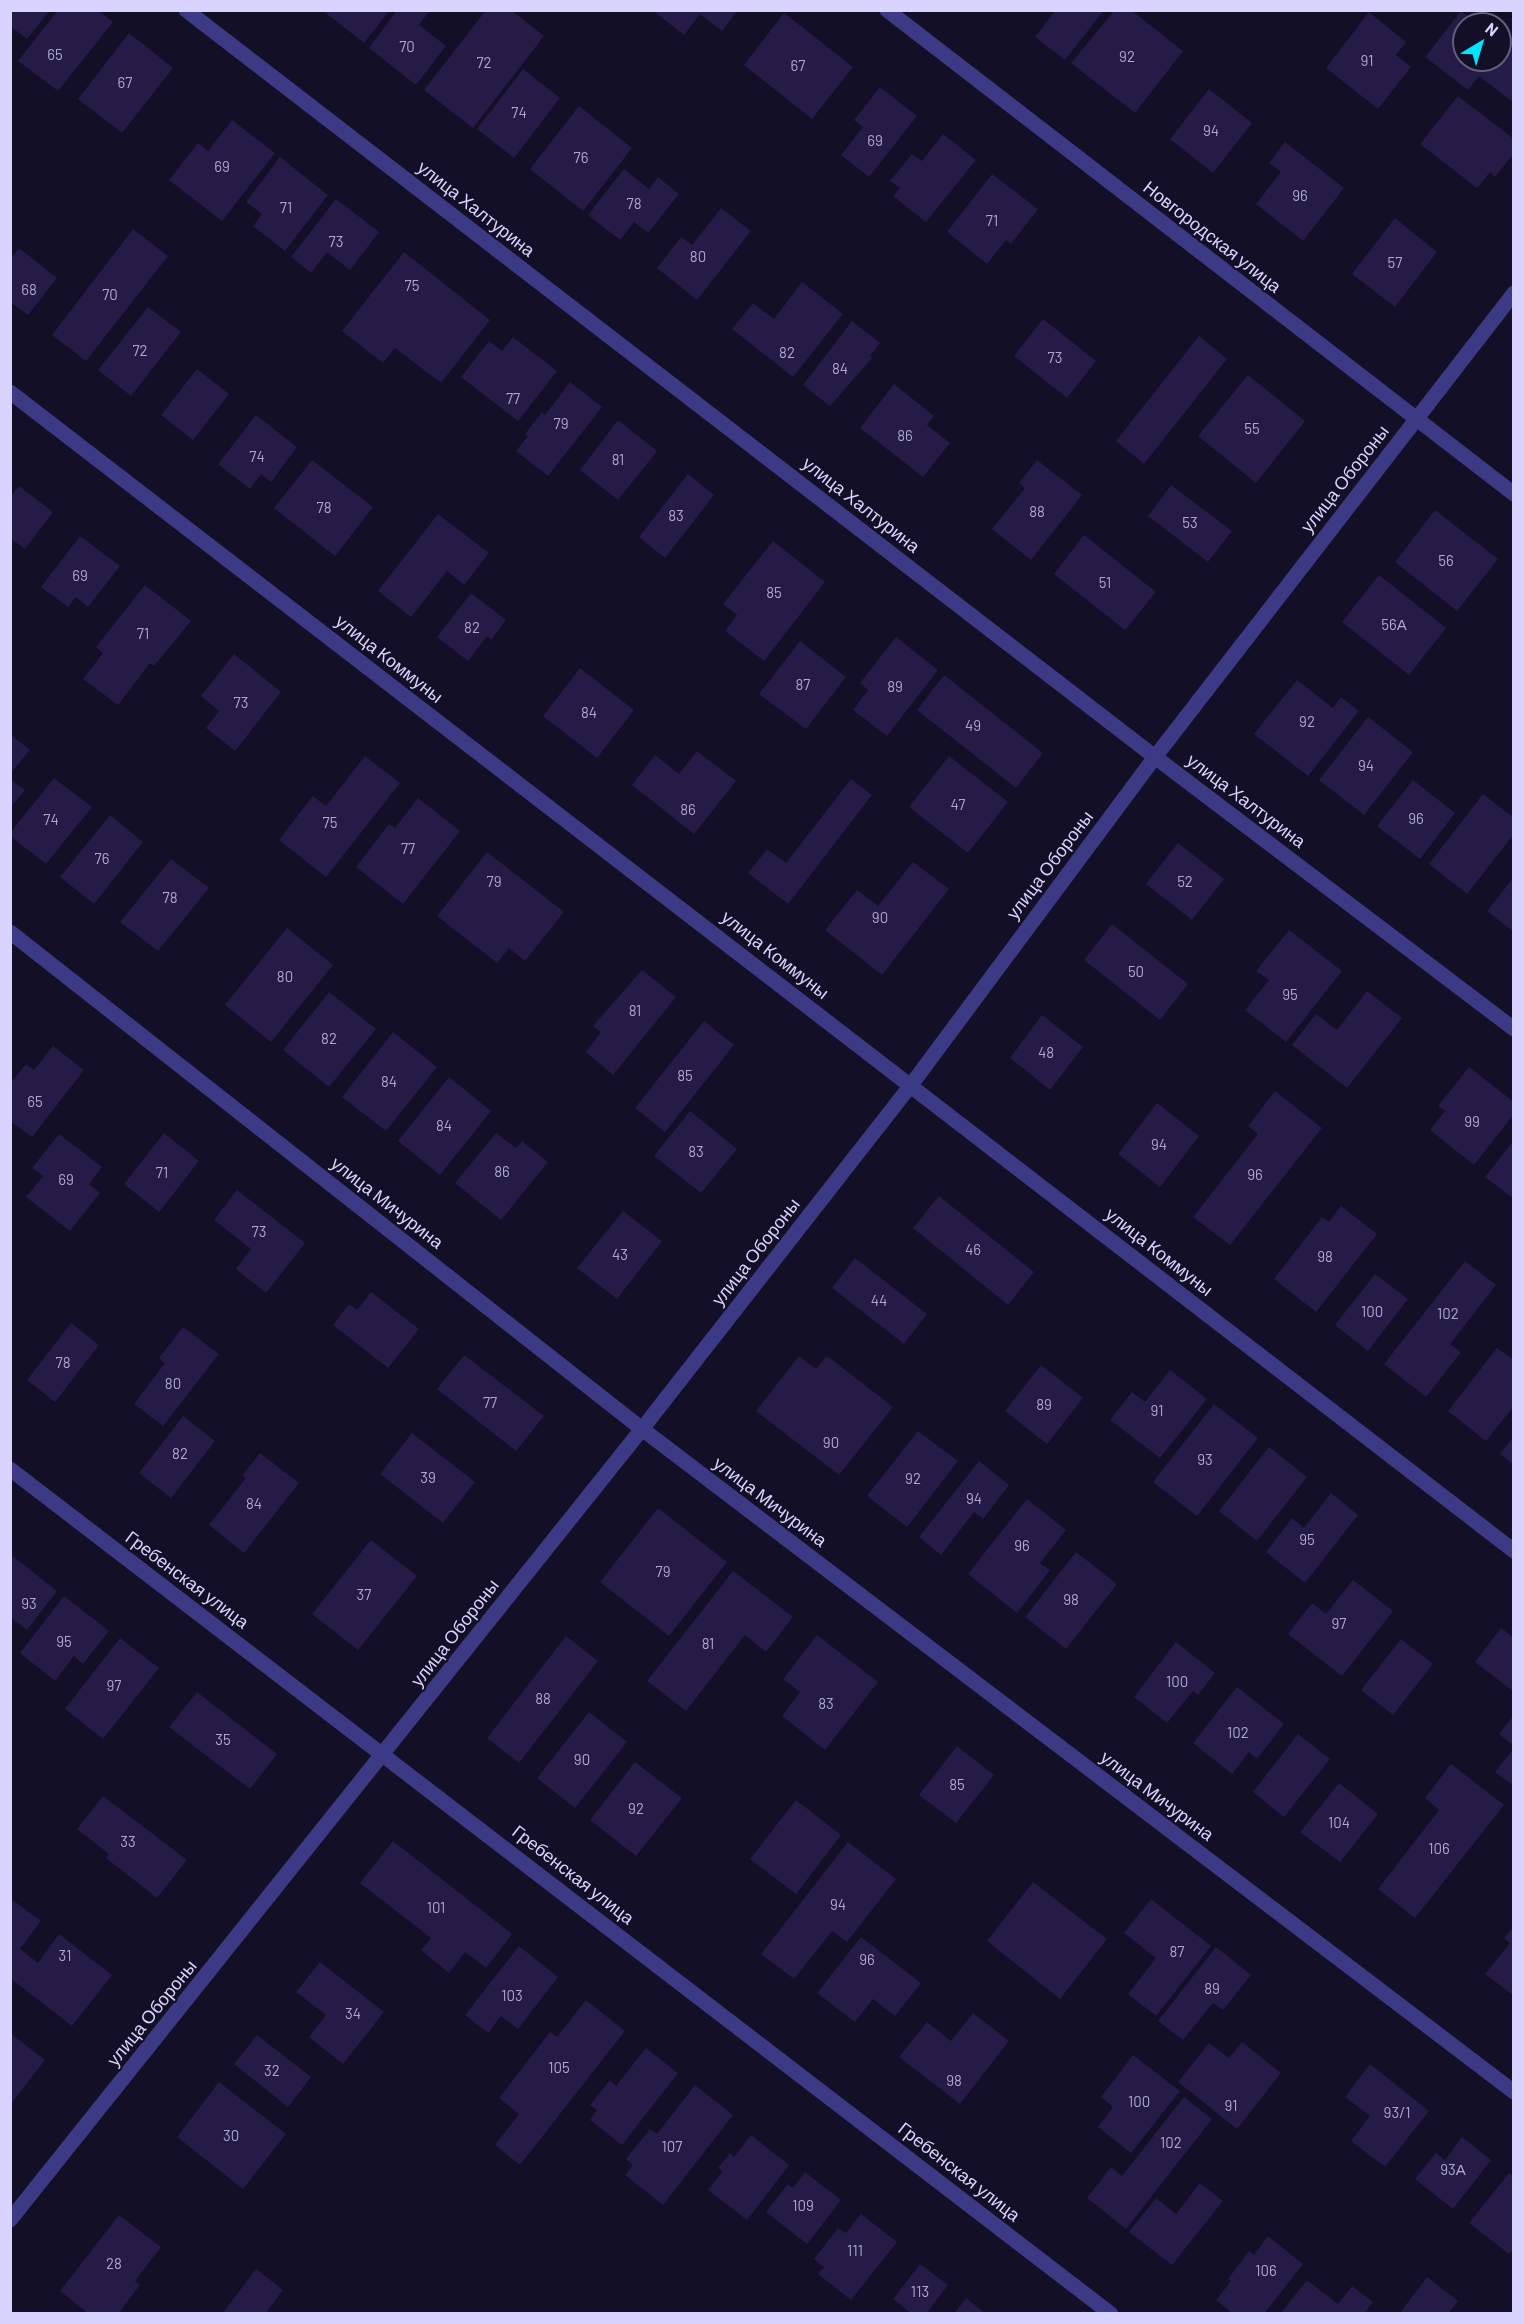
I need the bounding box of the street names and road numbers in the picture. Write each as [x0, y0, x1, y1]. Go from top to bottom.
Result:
street label: улица Халтурина [413, 157, 539, 261]
street label: Новгородская улица [1139, 176, 1285, 298]
street label: улица Обороны [1296, 421, 1394, 537]
street label: улица Халтурина [798, 453, 924, 557]
street label: улица Коммуны [331, 610, 447, 708]
street label: улица Халтурина [1182, 749, 1310, 853]
street label: улица Обороны [1002, 806, 1098, 924]
street label: улица Коммуны [717, 906, 833, 1004]
street label: улица Мичурина [327, 1153, 447, 1253]
street label: улица Обороны [707, 1194, 805, 1310]
street label: улица Коммуны [1101, 1203, 1217, 1301]
street label: улица Мичурина [709, 1452, 831, 1552]
street label: Гребенская улица [121, 1527, 253, 1633]
street label: улица Обороны [406, 1575, 504, 1691]
street label: улица Мичурина [1096, 1746, 1218, 1846]
street label: Гребенская улица [508, 1821, 638, 1929]
street label: улица Обороны [103, 1956, 201, 2070]
street label: Гребенская улица [894, 2118, 1024, 2226]

